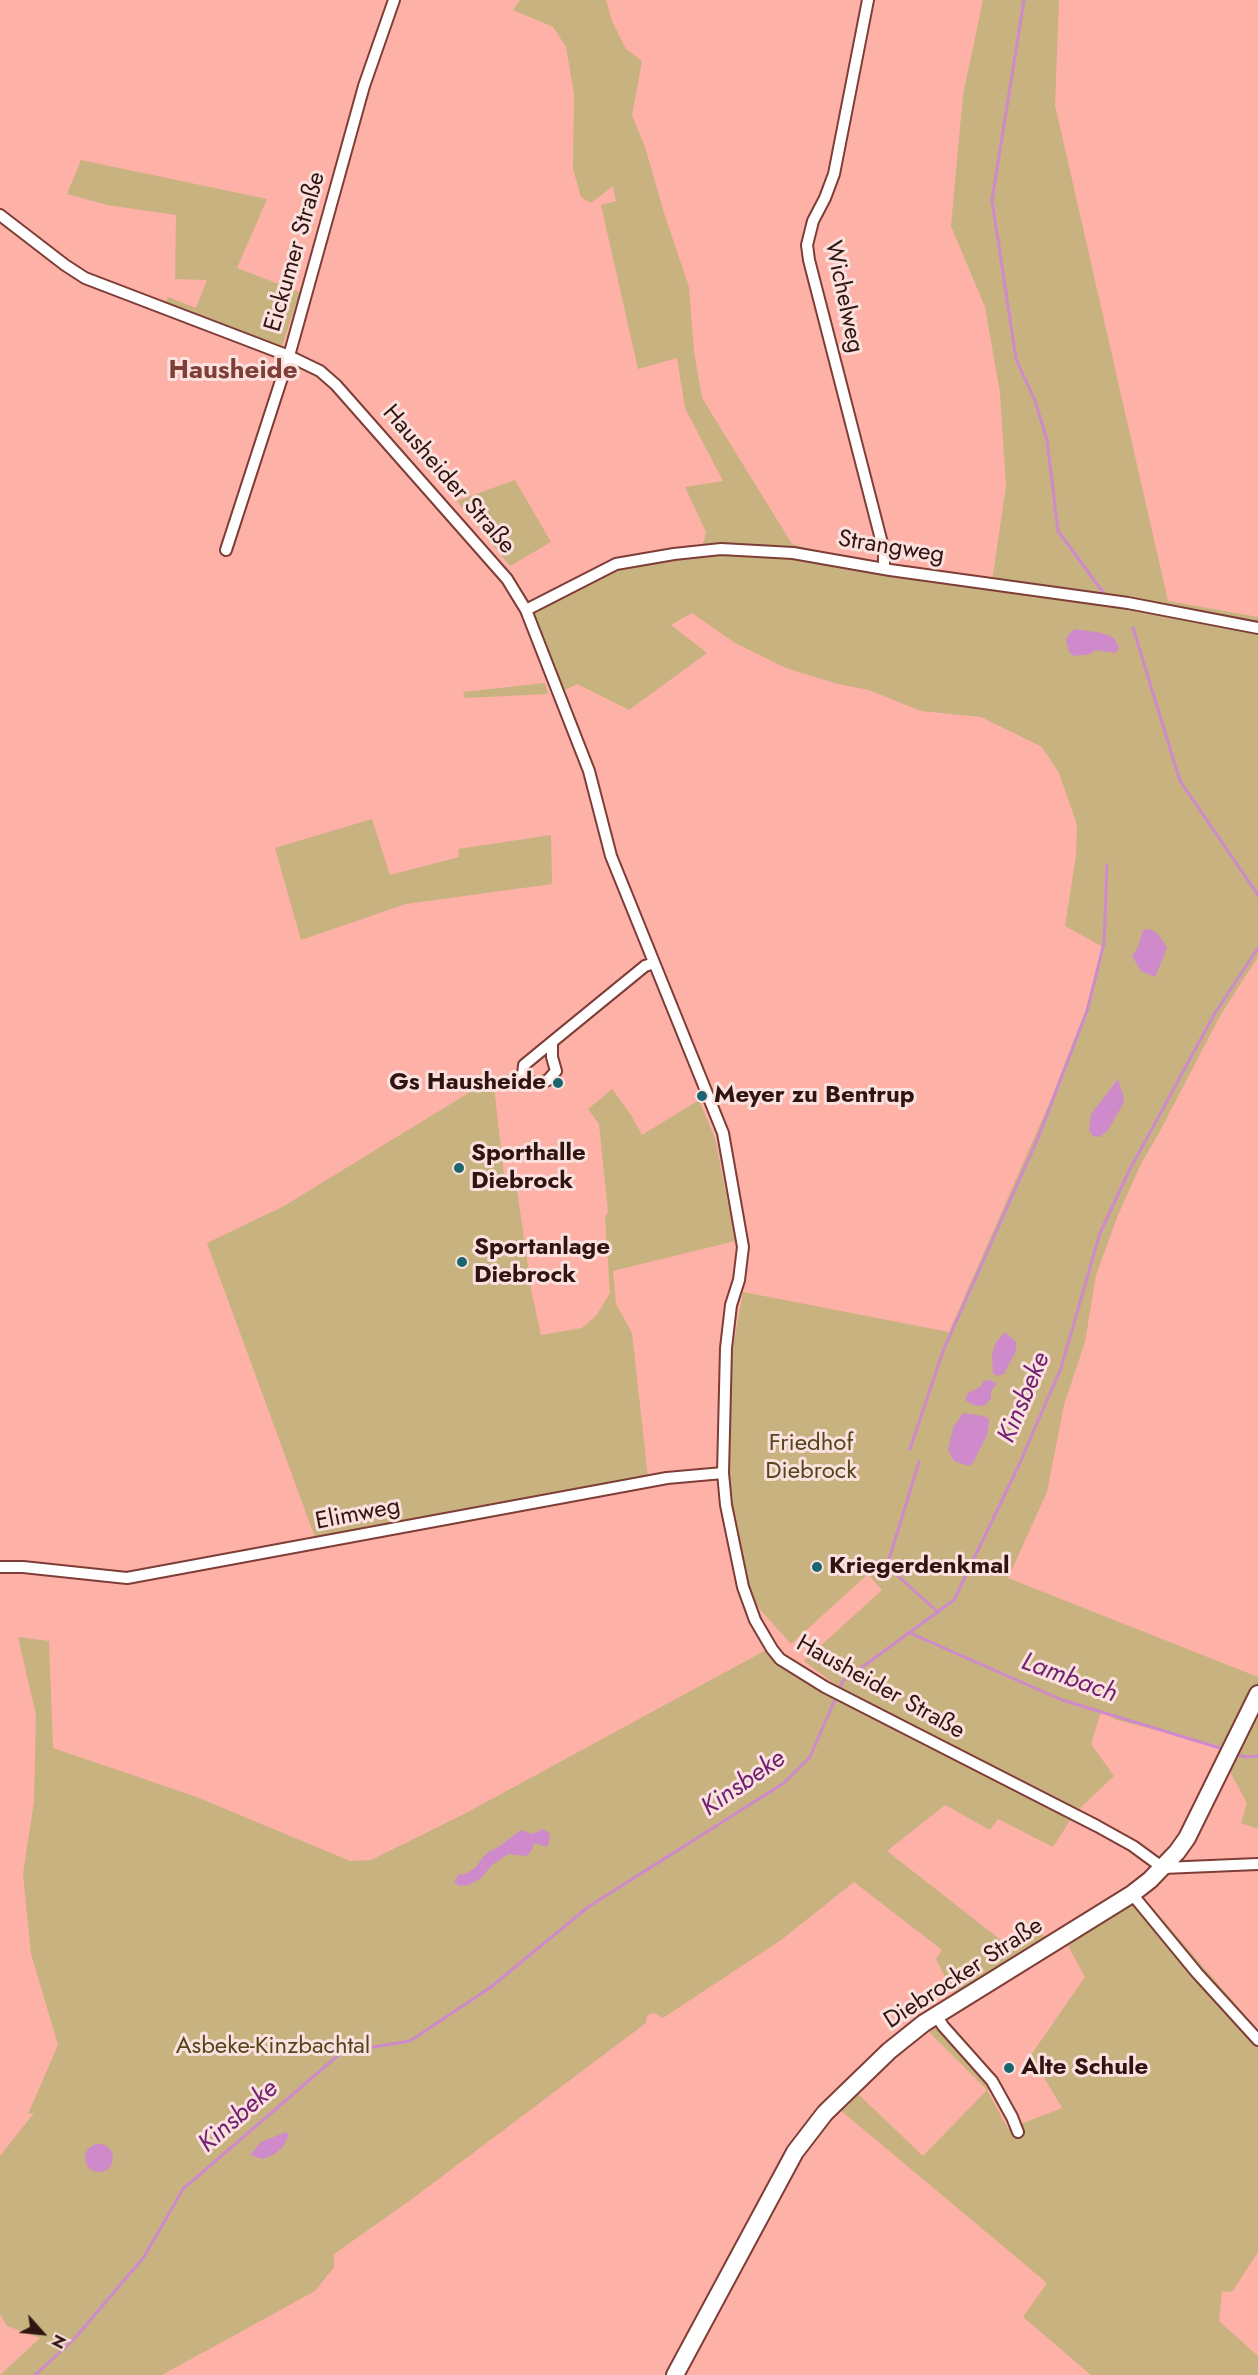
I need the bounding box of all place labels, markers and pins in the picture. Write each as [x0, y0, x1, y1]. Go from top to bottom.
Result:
place label: Gs Hausheide [389, 1069, 546, 1097]
marker: Gs Hausheide [551, 1076, 565, 1090]
place label: Meyer zu Bentrup [714, 1082, 915, 1110]
marker: Meyer zu Bentrup [695, 1089, 709, 1103]
place label: Sporthalle Diebrock [471, 1140, 586, 1196]
marker: Sporthalle Diebrock [452, 1161, 466, 1175]
place label: Sportanlage Diebrock [474, 1234, 610, 1290]
marker: Sportanlage Diebrock [455, 1255, 469, 1269]
place label: Kriegerdenkmal [829, 1553, 1010, 1581]
marker: Kriegerdenkmal [810, 1560, 824, 1574]
place label: Alte Schule [1021, 2054, 1148, 2082]
marker: Alte Schule [1002, 2061, 1016, 2075]

